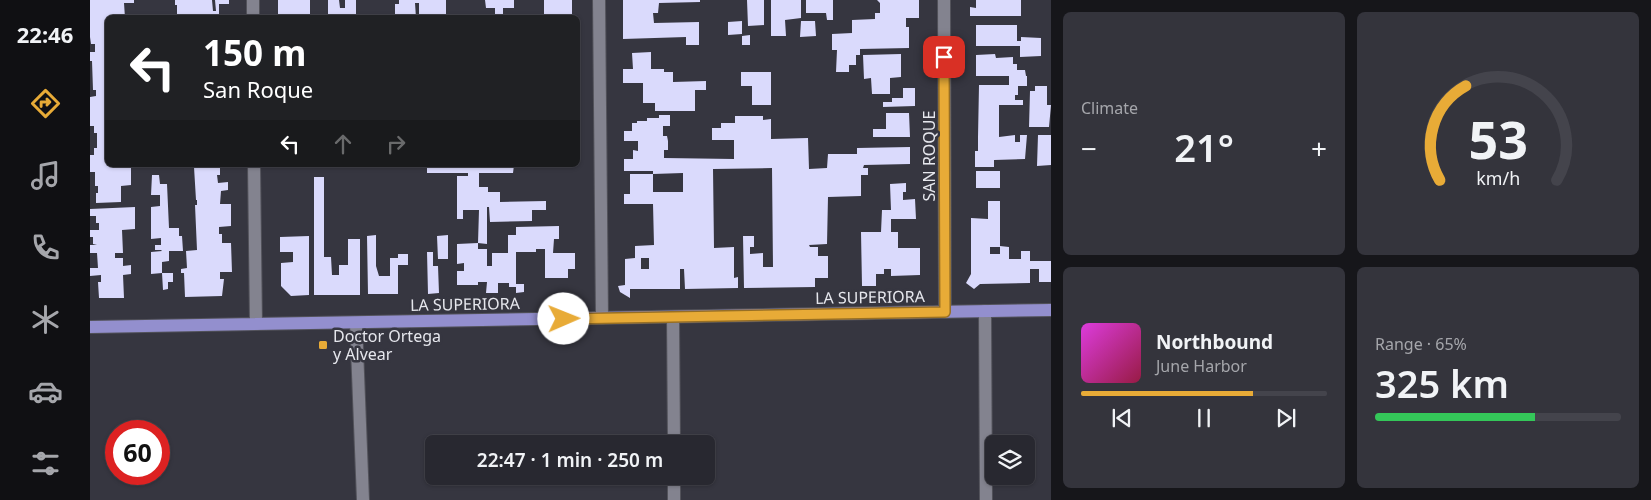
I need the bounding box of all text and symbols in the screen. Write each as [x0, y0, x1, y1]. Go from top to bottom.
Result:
text: 22:46 [17, 19, 73, 49]
text: 150 m [203, 29, 306, 76]
icon: left [120, 35, 185, 100]
pin [923, 36, 965, 78]
icon: arrive [930, 43, 958, 71]
text: San Roque [203, 74, 313, 104]
icon: directions [28, 86, 63, 121]
text: Climate [1081, 97, 1138, 119]
text: 53 [1468, 103, 1528, 174]
street label: SAN ROQUE [918, 111, 940, 201]
text: 21° [1174, 121, 1234, 173]
text: − [1081, 129, 1097, 167]
text: + [1311, 129, 1327, 167]
icon: left [276, 130, 304, 158]
icon: ahead [329, 130, 357, 158]
icon: right [382, 130, 410, 158]
icon: music [28, 158, 63, 193]
text: km/h [1476, 166, 1520, 190]
icon: phone [28, 230, 63, 265]
street label: LA SUPERIORA [815, 285, 926, 309]
street label: LA SUPERIORA [410, 292, 521, 316]
position arrow [537, 292, 589, 344]
icon: climate [28, 302, 63, 337]
place label: Doctor Ortega y Alvear [333, 325, 441, 365]
text: Northbound [1156, 329, 1273, 355]
text: Range · 65% [1375, 333, 1467, 355]
marker: Doctor Ortega y Alvear [317, 339, 329, 351]
text: June Harbor [1156, 355, 1247, 377]
text: 325 km [1375, 357, 1509, 409]
icon: car [28, 374, 63, 409]
icon: previous [1108, 404, 1136, 432]
icon: pause [1190, 404, 1218, 432]
icon: next [1272, 404, 1300, 432]
speed limit sign: 60 [105, 420, 170, 485]
map controls [985, 435, 1035, 485]
button: layers [985, 435, 1035, 485]
icon: filters [28, 446, 63, 481]
text: 22:47 · 1 min · 250 m [477, 447, 663, 473]

